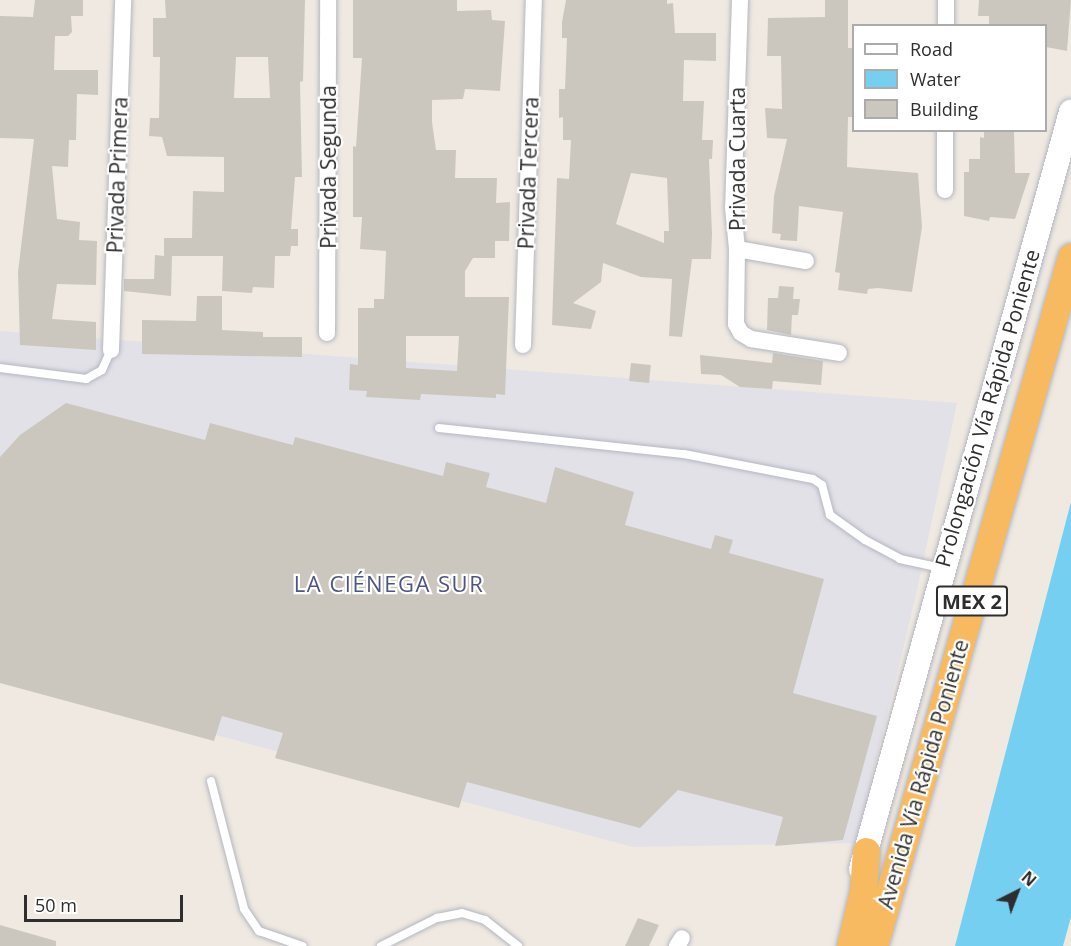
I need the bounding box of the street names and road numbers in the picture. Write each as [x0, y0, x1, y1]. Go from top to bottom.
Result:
street label: Privada Segunda [315, 85, 341, 249]
street label: Privada Cuarta [724, 87, 750, 231]
street label: Privada Primera [102, 96, 132, 254]
street label: Privada Tercera [513, 96, 543, 250]
street label: Prolongación Vía Rápida Poniente [930, 246, 1044, 570]
road number: MEX 2 [934, 584, 1010, 618]
street label: Avenida Vía Rápida Poniente [872, 637, 974, 911]

